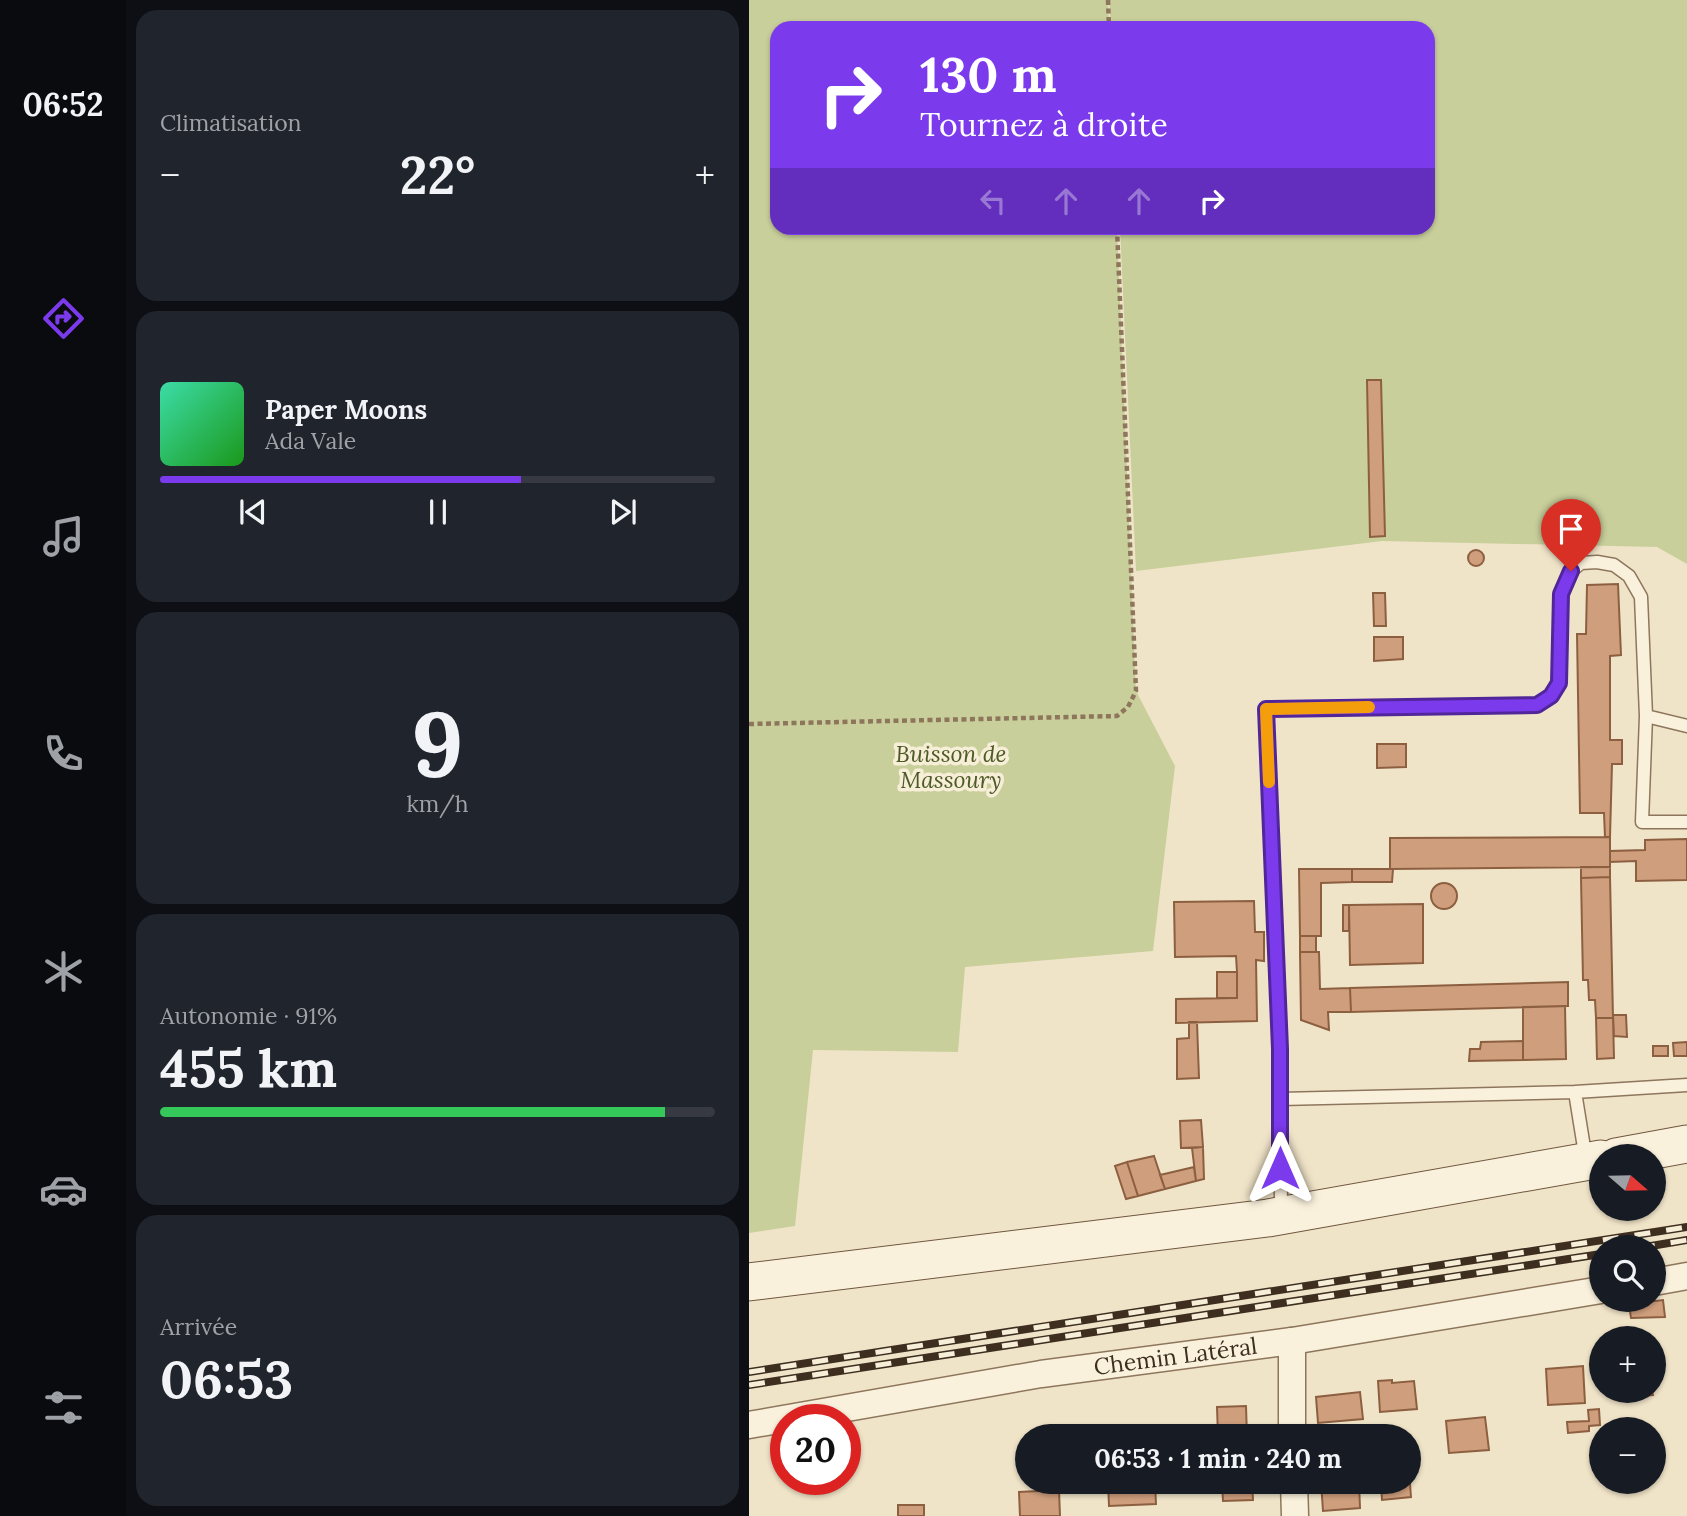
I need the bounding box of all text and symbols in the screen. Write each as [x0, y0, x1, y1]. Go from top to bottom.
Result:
text: 130 m [920, 43, 1056, 105]
icon: right [805, 49, 896, 140]
text: 06:52 [22, 84, 104, 125]
text: Tournez à droite [920, 104, 1168, 145]
text: Climatisation [160, 108, 302, 137]
text: 22° [400, 142, 475, 208]
text: − [160, 151, 180, 199]
text: + [695, 151, 715, 199]
icon: left [974, 182, 1012, 220]
icon: ahead [1047, 182, 1085, 220]
icon: ahead [1120, 182, 1158, 220]
icon: right [1193, 182, 1231, 220]
icon: directions [39, 294, 88, 343]
text: Paper Moons [265, 393, 427, 426]
text: Ada Vale [265, 426, 356, 455]
icon: previous [234, 493, 272, 531]
icon: pause [419, 493, 457, 531]
icon: next [604, 493, 642, 531]
pin [1541, 499, 1601, 571]
icon: arrive [1552, 510, 1590, 548]
icon: music [39, 512, 88, 561]
text: 9 [411, 685, 464, 802]
icon: phone [39, 729, 88, 778]
park label: Buisson de Massoury [896, 739, 1006, 794]
text: km/h [406, 789, 469, 818]
icon: climate [39, 947, 88, 996]
text: Autonomie · 91% [160, 1001, 337, 1030]
text: 455 km [160, 1035, 337, 1101]
position arrow [1243, 1131, 1317, 1205]
north arrow [1589, 1144, 1666, 1222]
map controls [1589, 1144, 1666, 1494]
icon: car [39, 1165, 88, 1214]
button: search [1589, 1235, 1666, 1312]
text: Arrivée [160, 1312, 237, 1341]
button: + [1589, 1326, 1666, 1403]
street label: Chemin Latéral [1092, 1331, 1259, 1381]
text: 06:53 [160, 1346, 293, 1412]
icon: filters [39, 1383, 88, 1432]
speed limit sign: 20 [770, 1404, 861, 1495]
button: − [1589, 1417, 1666, 1494]
text: 06:53 · 1 min · 240 m [1094, 1442, 1342, 1475]

